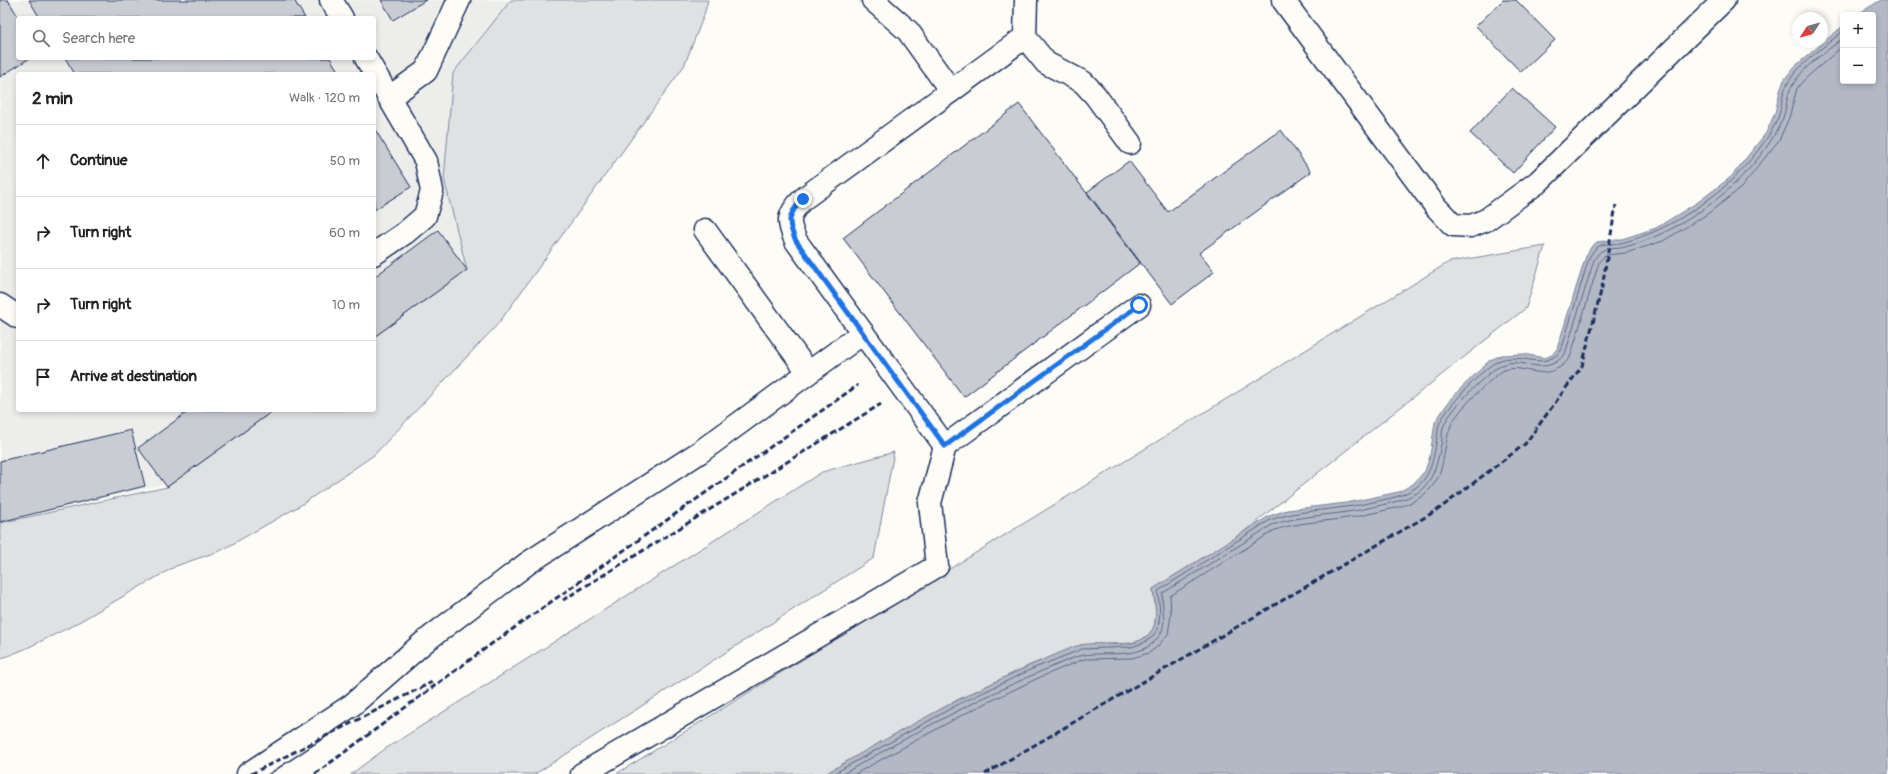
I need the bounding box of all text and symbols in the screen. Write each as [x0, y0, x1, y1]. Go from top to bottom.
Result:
north arrow [1792, 12, 1828, 48]
map controls [1840, 12, 1876, 84]
button: + [1840, 12, 1876, 48]
search box [16, 16, 376, 60]
icon: search [30, 27, 52, 49]
text: Search here [62, 29, 135, 48]
button: − [1840, 48, 1876, 84]
text: 2 min [32, 88, 73, 109]
text: Walk · 120 m [289, 90, 360, 106]
icon: ahead [32, 150, 54, 172]
text: Continue [70, 151, 128, 170]
text: 50 m [330, 153, 360, 169]
route end [794, 190, 812, 208]
icon: right [32, 222, 54, 244]
text: Turn right [70, 223, 131, 242]
text: 60 m [329, 225, 360, 241]
icon: right [32, 294, 54, 316]
text: Turn right [70, 295, 131, 314]
route start [1130, 296, 1148, 314]
text: 10 m [332, 297, 360, 313]
icon: arrive [32, 366, 54, 388]
text: Arrive at destination [70, 367, 197, 386]

